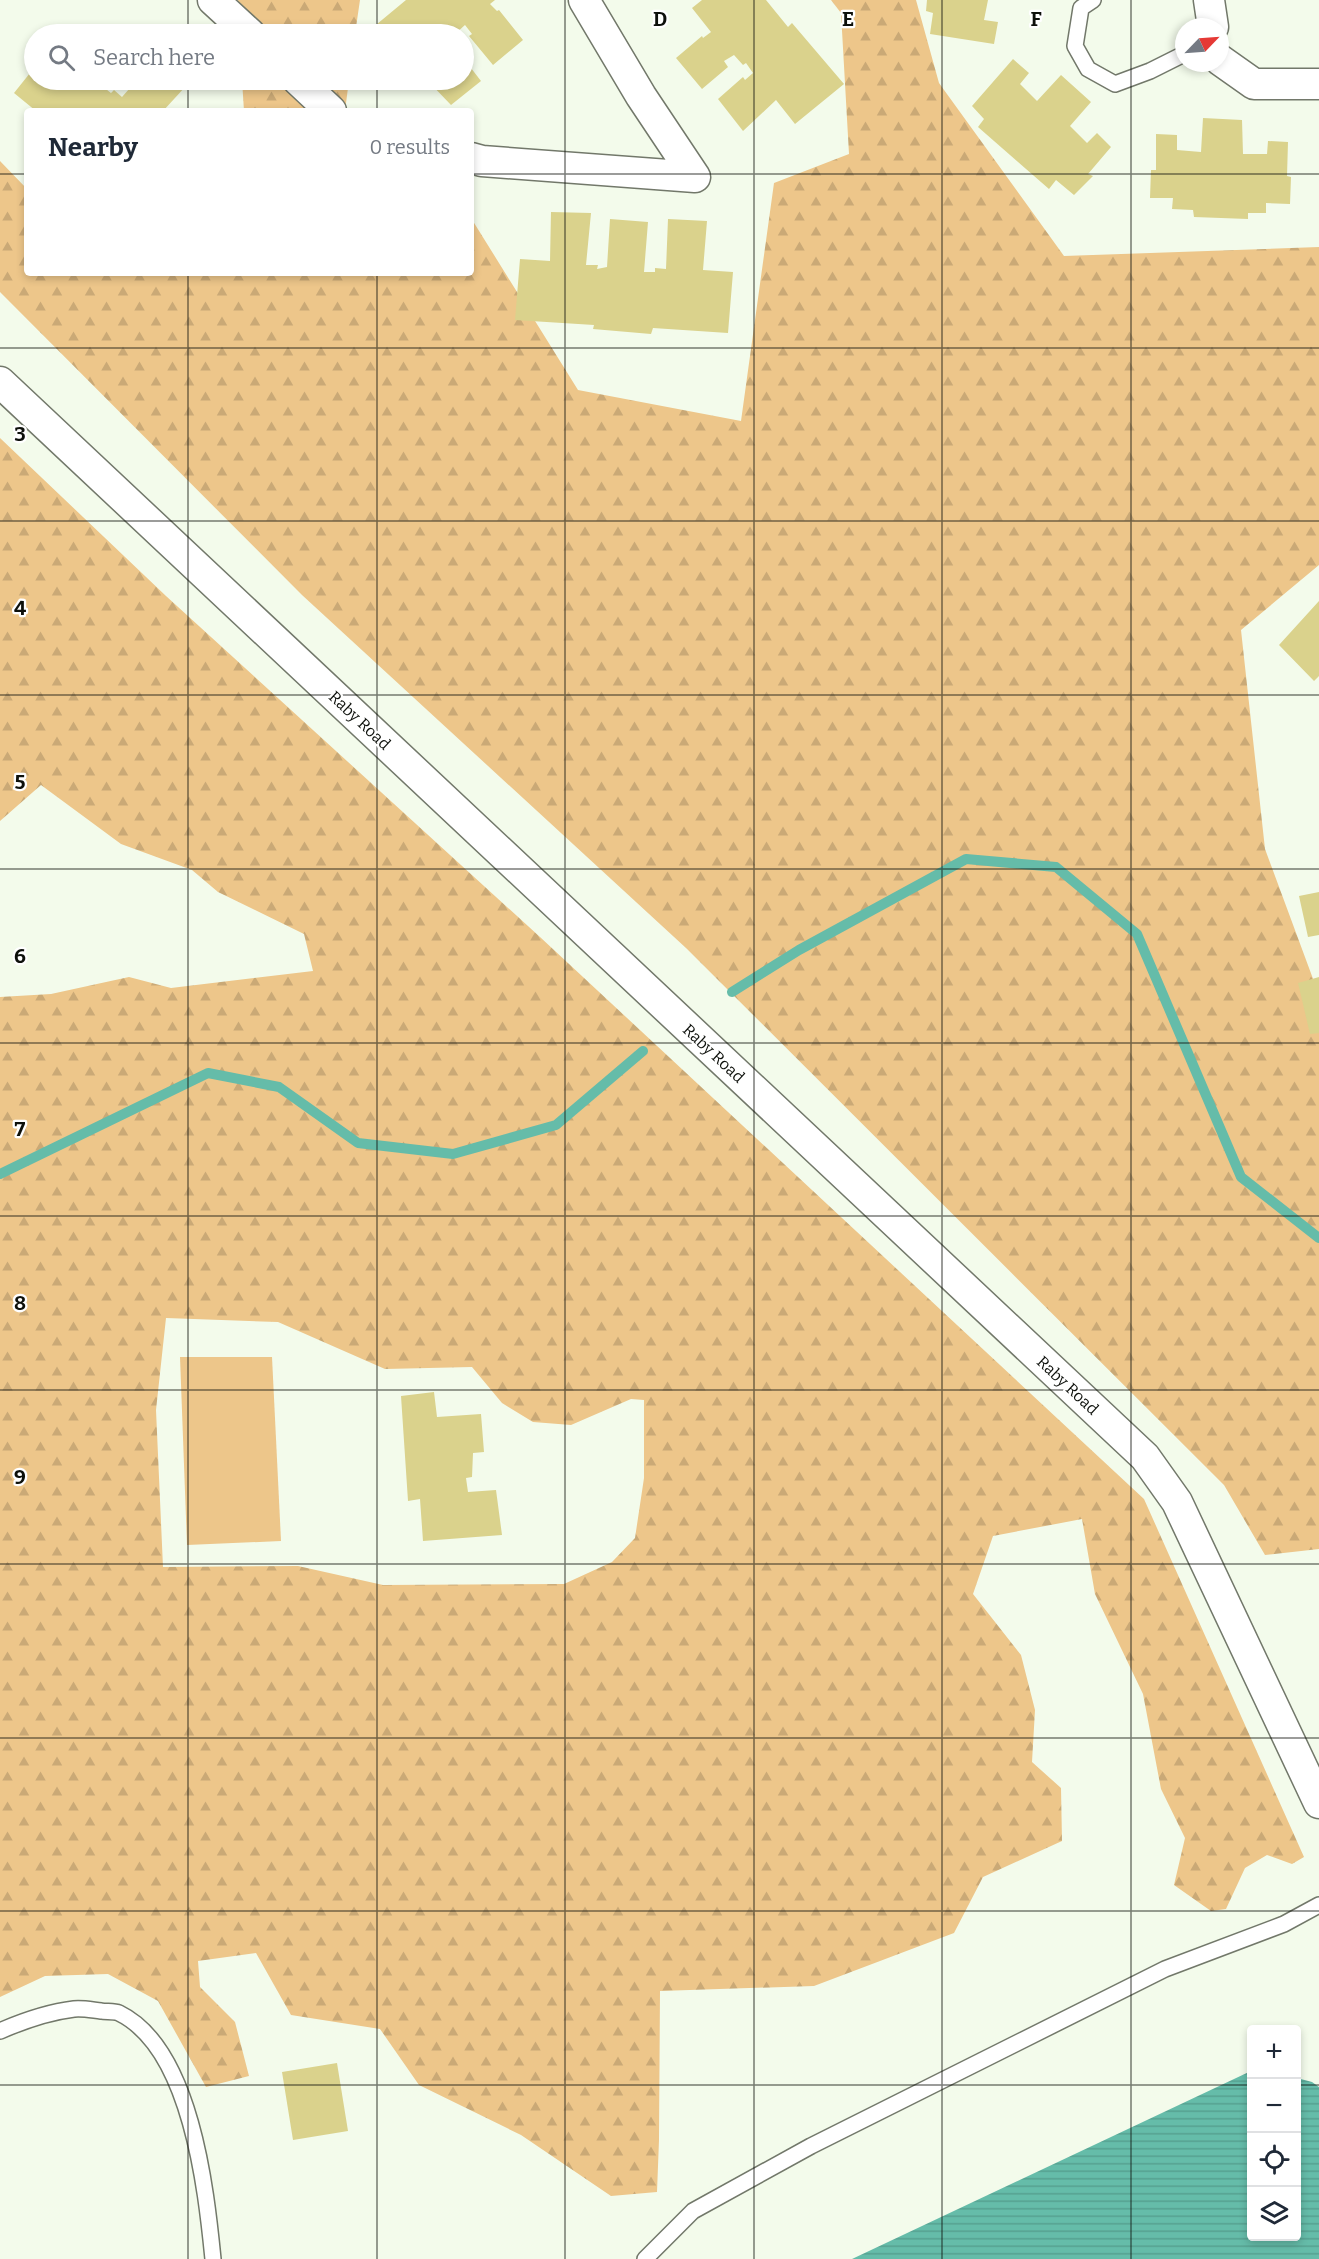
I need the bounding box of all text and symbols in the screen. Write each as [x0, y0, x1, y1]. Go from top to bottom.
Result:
text: D [653, 7, 667, 31]
text: E [842, 7, 854, 31]
text: F [1030, 7, 1042, 31]
north arrow [1175, 18, 1229, 72]
search box [24, 24, 474, 90]
icon: search [45, 41, 78, 74]
text: Search here [93, 44, 215, 71]
text: Nearby [48, 132, 138, 163]
text: 0 results [370, 135, 450, 159]
text: 3 [14, 422, 26, 446]
text: 4 [14, 596, 26, 620]
street label: Raby Road [325, 687, 395, 754]
text: 5 [15, 770, 26, 794]
text: 6 [14, 944, 26, 968]
street label: Raby Road [679, 1020, 749, 1087]
text: 7 [15, 1117, 26, 1141]
text: 8 [14, 1291, 26, 1315]
street label: Raby Road [1033, 1352, 1103, 1419]
text: 9 [14, 1465, 26, 1489]
map controls [1247, 2025, 1301, 2241]
button: + [1247, 2025, 1301, 2079]
button: − [1247, 2079, 1301, 2133]
button: locate [1247, 2133, 1301, 2187]
button: layers [1247, 2187, 1301, 2241]

